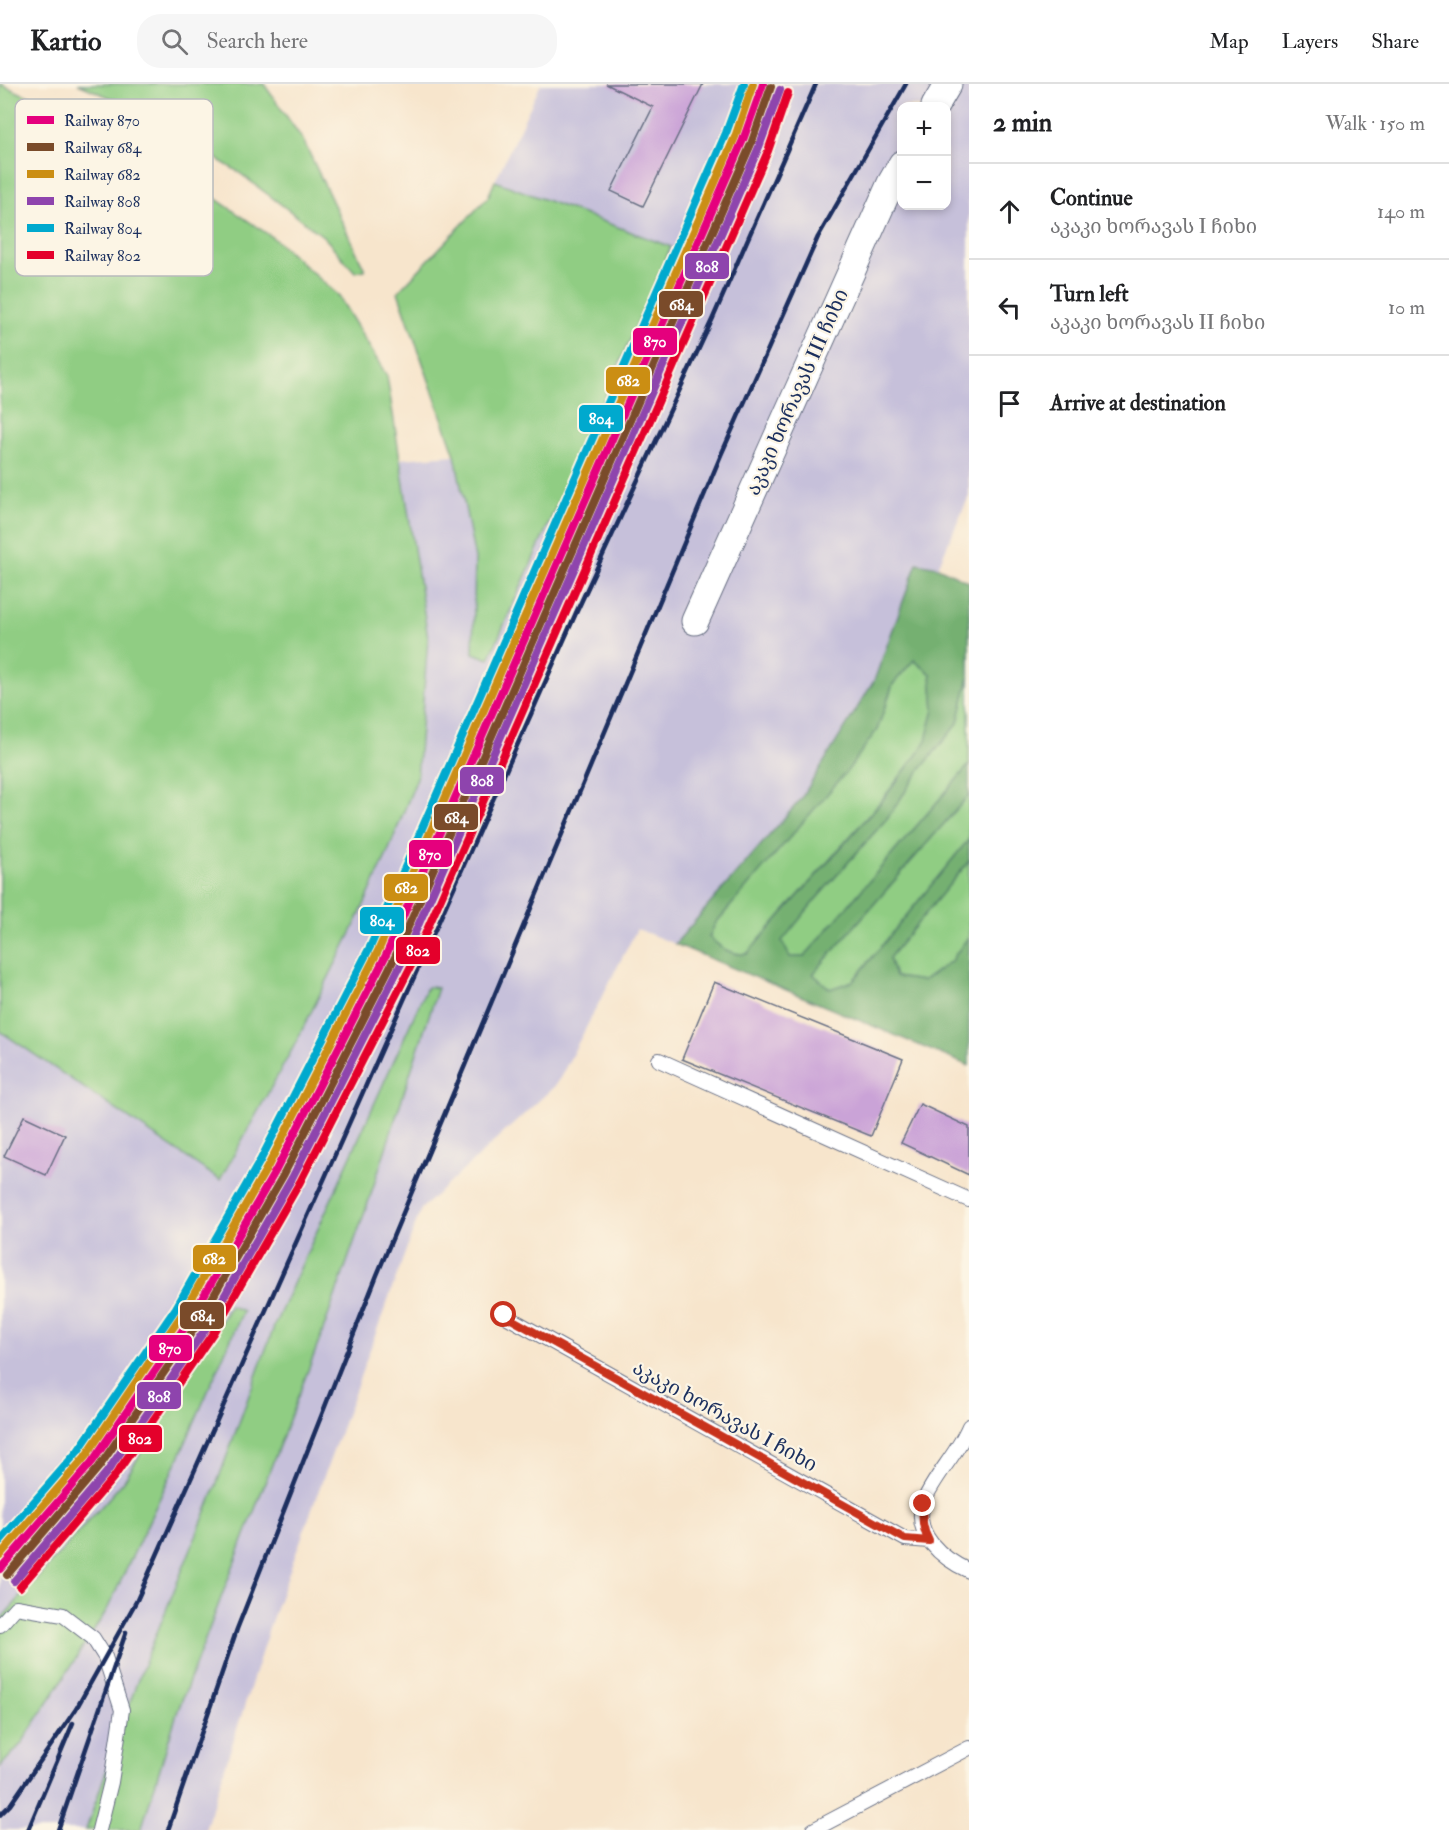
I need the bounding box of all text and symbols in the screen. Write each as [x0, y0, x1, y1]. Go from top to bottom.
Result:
search box [137, 14, 557, 68]
text: Kartio [30, 24, 101, 59]
icon: search [158, 25, 191, 58]
text: Search here [206, 27, 308, 55]
text: Map [1209, 28, 1249, 55]
text: Layers [1282, 28, 1338, 55]
text: Share [1371, 28, 1419, 55]
legend [15, 99, 213, 276]
map controls [897, 102, 951, 210]
button: + [897, 102, 951, 156]
text: 2 min [993, 107, 1052, 139]
text: Railway 870 [64, 111, 140, 131]
text: Walk · 150 m [1325, 111, 1425, 136]
text: Railway 684 [64, 138, 142, 158]
button: − [897, 156, 951, 210]
text: Railway 682 [64, 165, 141, 185]
text: Continue [1050, 184, 1133, 212]
text: Railway 808 [64, 192, 141, 212]
icon: ahead [993, 195, 1026, 228]
text: 140 m [1377, 199, 1425, 224]
text: აკაკი ხორავას I ჩიხი [1050, 214, 1257, 239]
text: Railway 804 [64, 219, 143, 239]
text: Railway 802 [64, 246, 141, 266]
line badge: 808 [684, 252, 730, 280]
text: 808 [695, 257, 719, 277]
text: Turn left [1050, 280, 1129, 308]
street label: აკაკი ხორავას III ჩიხი [740, 285, 854, 499]
line badge: 684 [658, 290, 704, 318]
icon: left [993, 291, 1026, 324]
text: 684 [669, 295, 694, 315]
text: 10 m [1388, 295, 1425, 320]
text: აკაკი ხორავას II ჩიხი [1050, 310, 1265, 335]
line badge: 870 [632, 327, 678, 356]
text: 870 [643, 332, 667, 352]
line badge: 682 [605, 366, 651, 395]
text: 682 [616, 371, 640, 391]
icon: arrive [993, 387, 1026, 420]
text: Arrive at destination [1050, 389, 1226, 417]
line badge: 804 [578, 404, 624, 433]
text: 804 [589, 409, 615, 429]
line badge: 808 [459, 766, 505, 795]
text: 808 [470, 771, 494, 791]
line badge: 684 [433, 803, 479, 831]
text: 684 [444, 808, 469, 828]
line badge: 870 [408, 839, 453, 868]
text: 870 [418, 845, 442, 865]
line badge: 682 [383, 873, 429, 902]
text: 682 [394, 878, 418, 898]
line badge: 804 [359, 906, 405, 935]
text: 804 [370, 911, 396, 931]
line badge: 802 [395, 936, 441, 965]
text: 802 [406, 941, 430, 961]
line badge: 682 [192, 1244, 237, 1273]
text: 682 [202, 1249, 226, 1269]
line badge: 684 [179, 1301, 225, 1330]
route start [490, 1301, 516, 1327]
text: 684 [190, 1306, 215, 1326]
line badge: 870 [148, 1334, 193, 1362]
text: 870 [158, 1339, 182, 1359]
street label: აკაკი ხორავას I ჩიხი [628, 1355, 822, 1477]
line badge: 808 [136, 1381, 182, 1410]
text: 808 [147, 1387, 171, 1407]
line badge: 802 [118, 1424, 163, 1453]
text: 802 [128, 1429, 152, 1449]
route end [909, 1490, 935, 1516]

